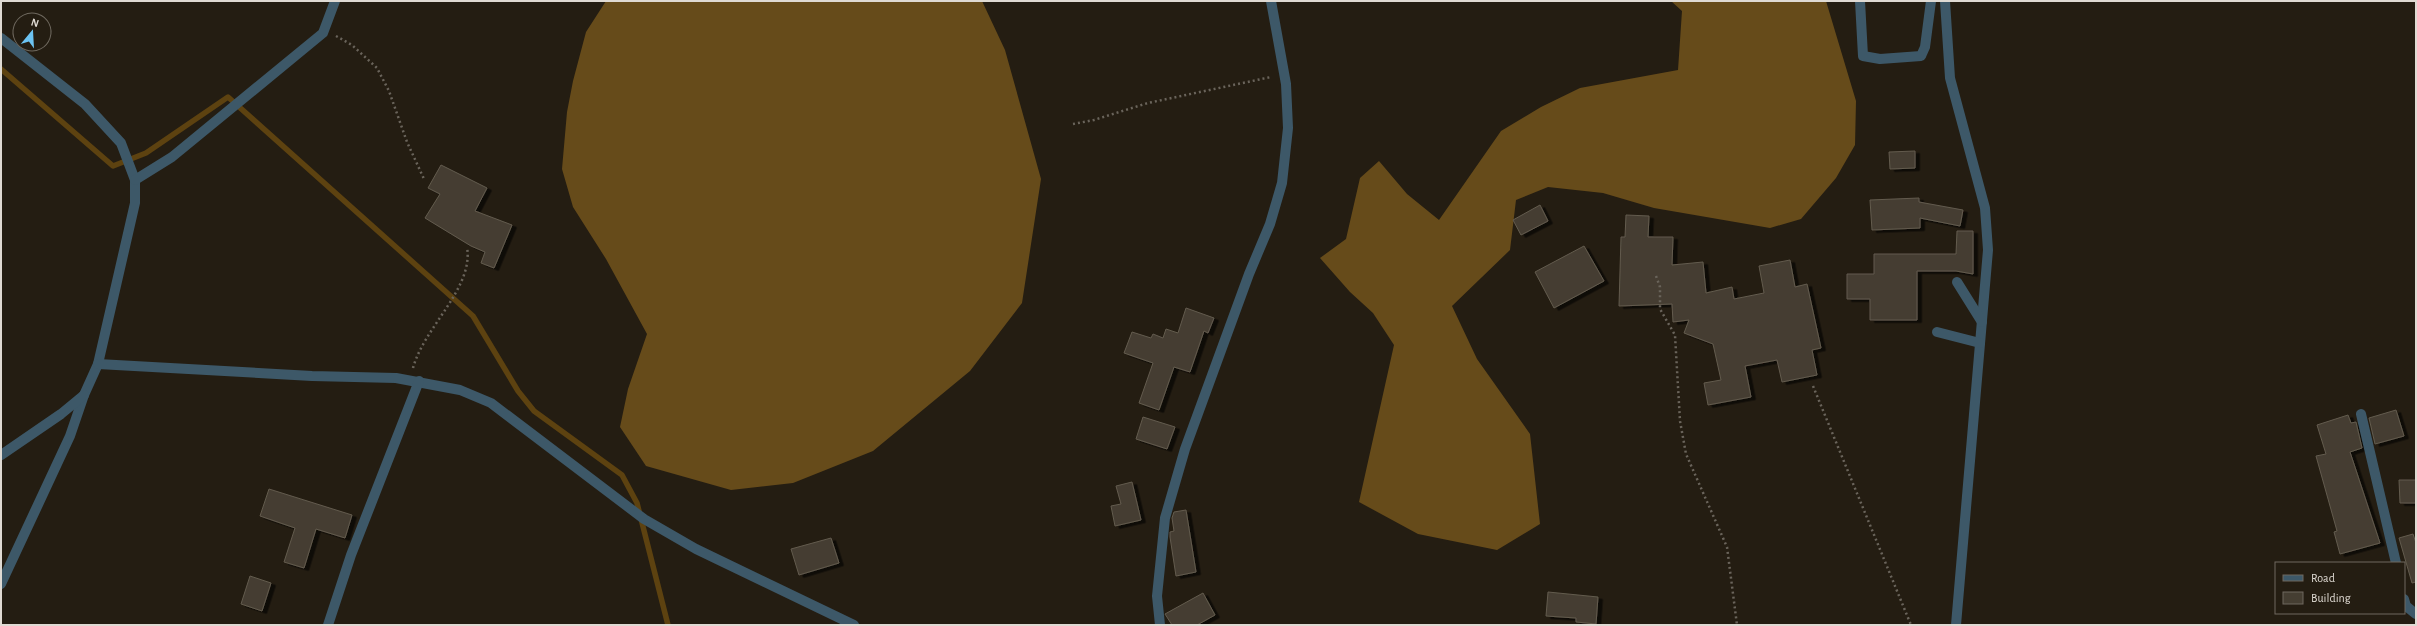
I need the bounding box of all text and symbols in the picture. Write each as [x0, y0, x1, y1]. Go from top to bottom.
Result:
north arrow [12, 12, 52, 52]
text: N [30, 17, 40, 29]
legend [2275, 562, 2405, 614]
text: Road [2311, 572, 2335, 584]
text: Building [2311, 592, 2351, 604]

